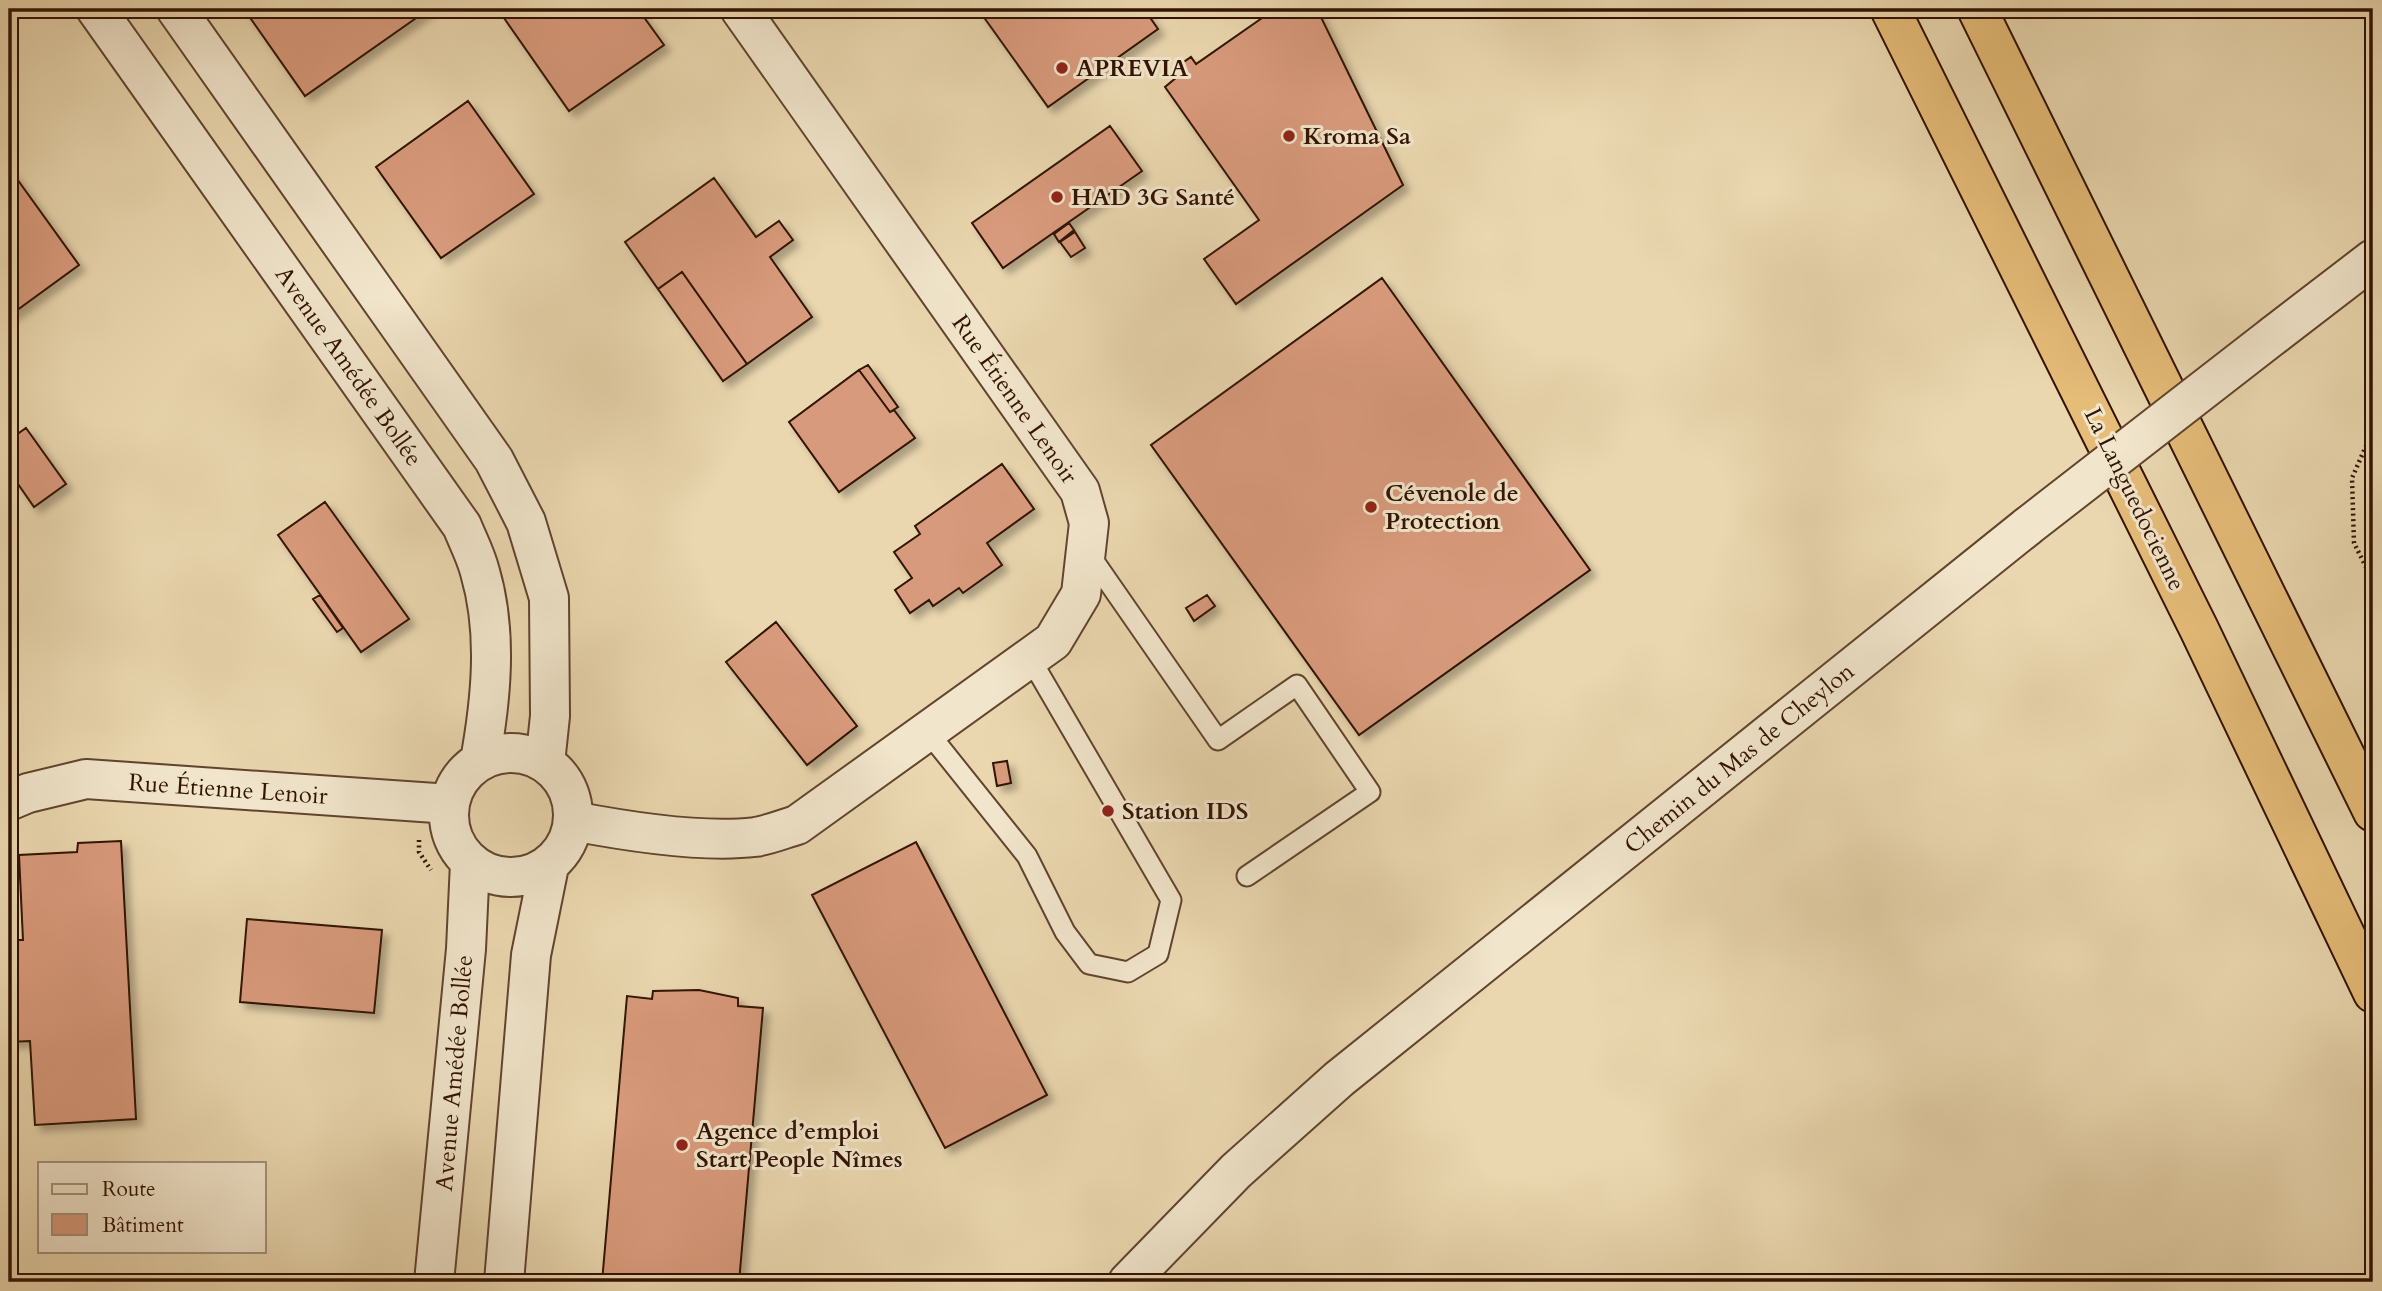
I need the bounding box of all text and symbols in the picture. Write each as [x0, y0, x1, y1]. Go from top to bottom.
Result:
place label: APREVIA [1076, 52, 1188, 85]
marker: APREVIA [1054, 60, 1070, 76]
place label: Kroma Sa [1303, 120, 1411, 153]
marker: Kroma Sa [1281, 128, 1297, 144]
place label: HAD 3G Santé [1071, 181, 1235, 214]
marker: HAD 3G Santé [1049, 189, 1065, 205]
street label: Avenue Amédée Bollée [267, 260, 430, 473]
street label: Rue Étienne Lenoir [944, 308, 1085, 491]
street label: La Languedocienne [2076, 402, 2193, 596]
place label: Cévenole de Protection [1385, 477, 1519, 538]
marker: Cévenole de Protection [1363, 499, 1379, 515]
street label: Chemin du Mas de Cheylon [1617, 655, 1862, 862]
street label: Rue Étienne Lenoir [127, 766, 329, 813]
place label: Station IDS [1122, 795, 1248, 828]
marker: Station IDS [1100, 803, 1116, 819]
street label: Avenue Amédée Bollée [428, 954, 481, 1192]
place label: Agence d’emploi Start People Nîmes [696, 1115, 903, 1176]
marker: Agence d’emploi Start People Nîmes [674, 1137, 690, 1153]
legend [38, 1162, 266, 1252]
text: Route [102, 1175, 156, 1204]
text: Bâtiment [102, 1211, 184, 1240]

